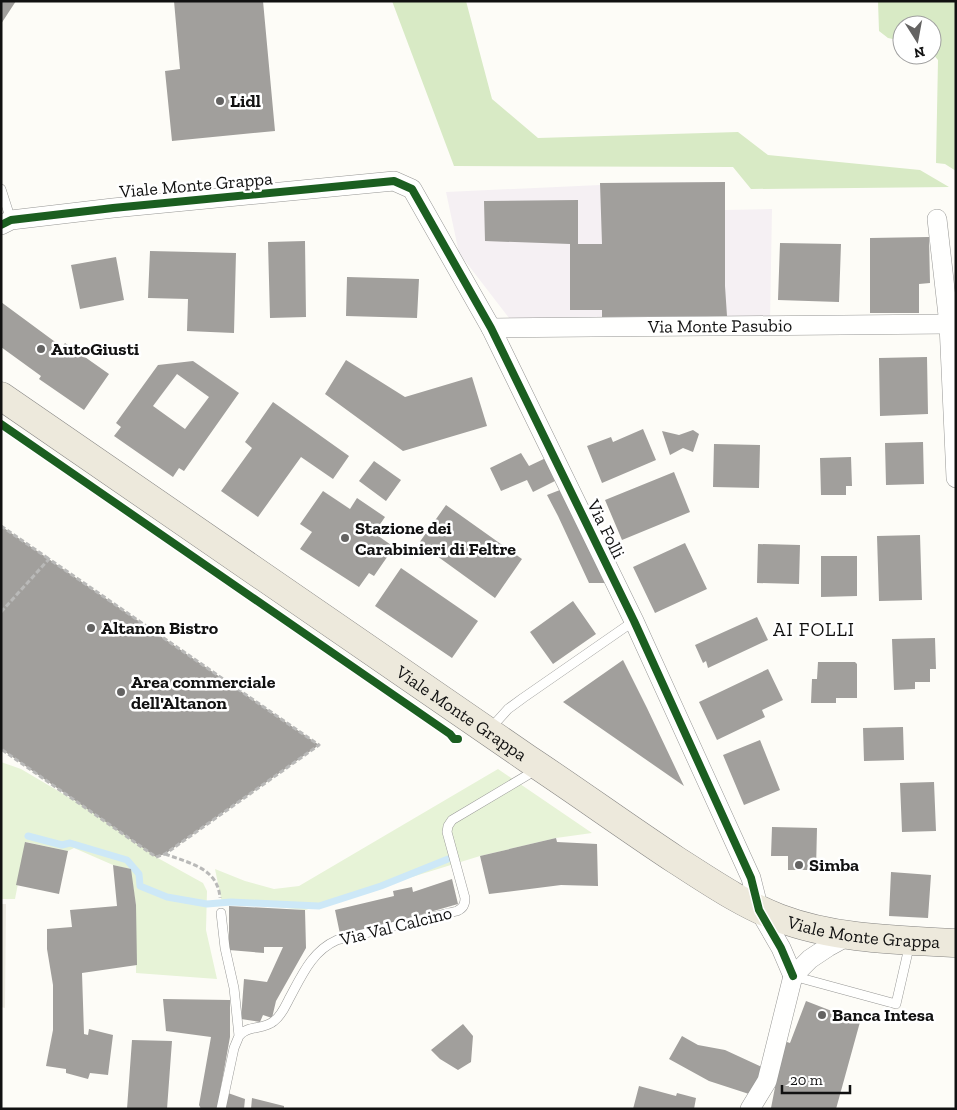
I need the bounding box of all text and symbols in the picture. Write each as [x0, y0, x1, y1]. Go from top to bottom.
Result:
north arrow [892, 15, 942, 65]
text: N [912, 43, 926, 62]
place label: Lidl [230, 90, 261, 112]
marker: Lidl [214, 95, 226, 107]
street label: Viale Monte Grappa [117, 167, 274, 203]
street label: Via Monte Pasubio [647, 314, 792, 338]
place label: AutoGiusti [51, 338, 140, 360]
marker: AutoGiusti [35, 343, 47, 355]
street label: Via Folli [582, 495, 630, 562]
place label: Stazione dei Carabinieri di Feltre [355, 517, 516, 560]
marker: Stazione dei Carabinieri di Feltre [339, 532, 351, 544]
place label: Altanon Bistro [101, 617, 219, 639]
district label: AI FOLLI [773, 618, 855, 641]
marker: Altanon Bistro [85, 622, 97, 634]
street label: Viale Monte Grappa [391, 660, 531, 766]
place label: Area commerciale dell'Altanon [131, 671, 276, 714]
marker: Area commerciale dell'Altanon [115, 686, 127, 698]
place label: Simba [809, 854, 859, 876]
marker: Simba [793, 859, 805, 871]
street label: Via Val Calcino [337, 901, 454, 951]
street label: Viale Monte Grappa [784, 910, 941, 953]
place label: Banca Intesa [832, 1004, 934, 1026]
marker: Banca Intesa [816, 1009, 828, 1021]
scale bar [782, 1062, 850, 1094]
text: 20 m [790, 1071, 823, 1089]

